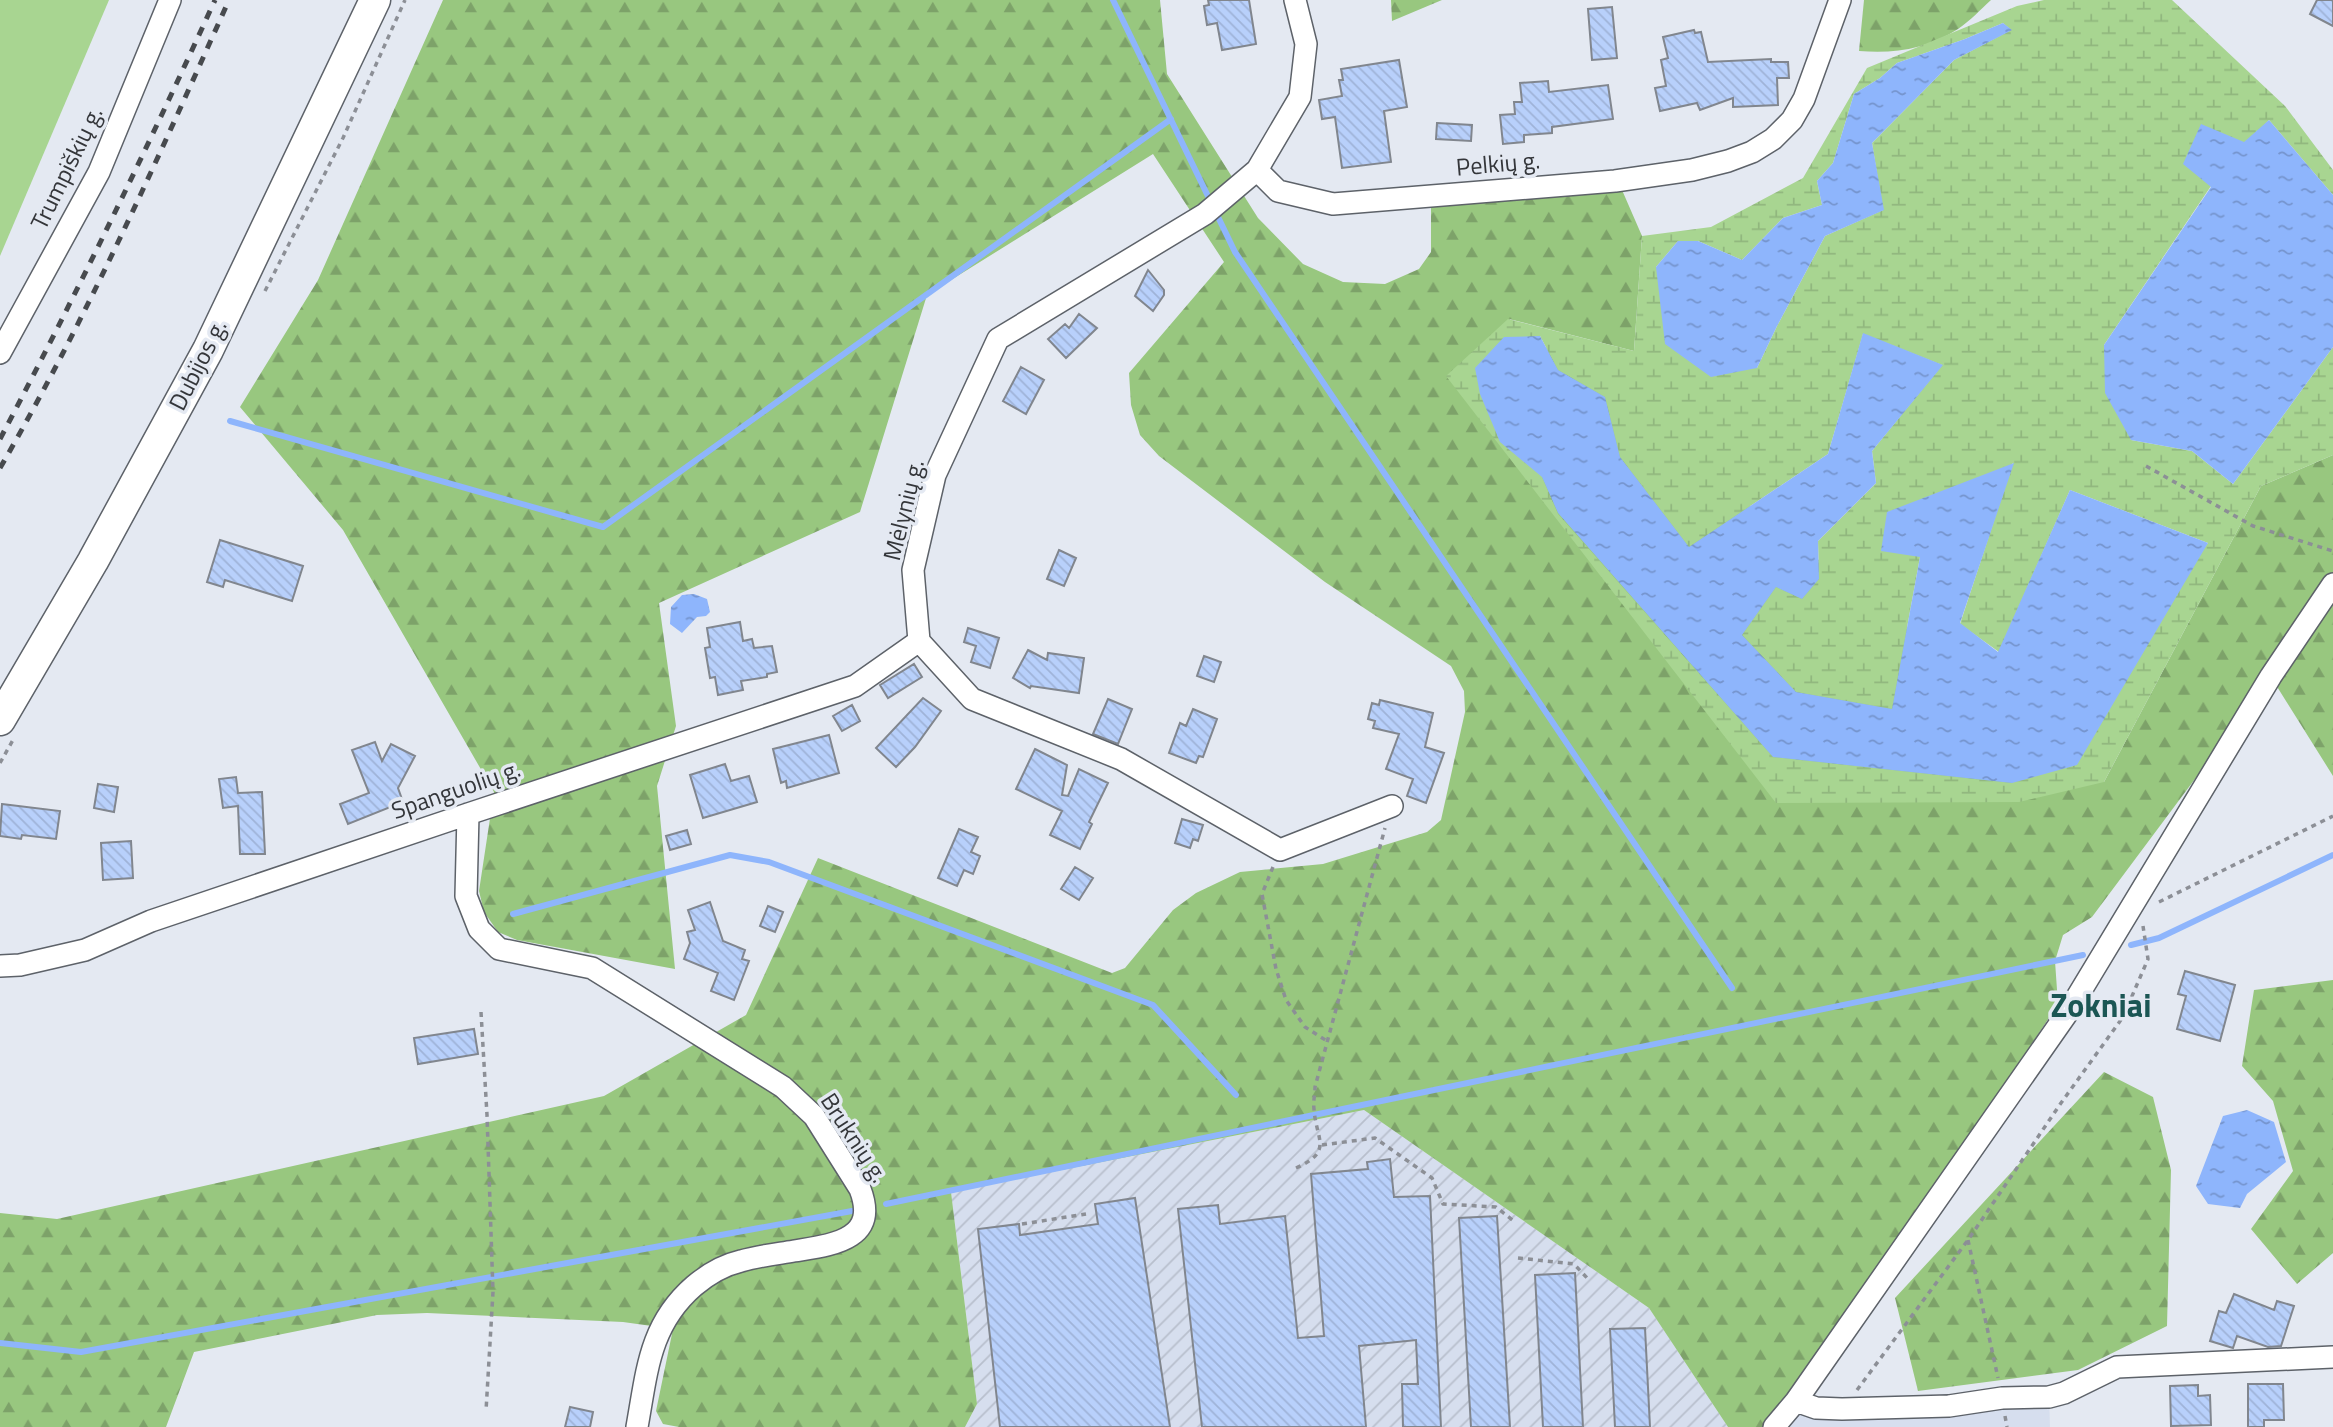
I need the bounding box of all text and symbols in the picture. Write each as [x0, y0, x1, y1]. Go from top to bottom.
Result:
street label: Trumpiškių g. [21, 100, 111, 235]
street label: Pelkių g. [1454, 141, 1541, 185]
street label: Dubijos g. [159, 313, 235, 416]
street label: Mėlynių g. [873, 455, 933, 564]
street label: Spanguolių g. [386, 750, 525, 828]
district label: Zokniai [2051, 981, 2151, 1029]
street label: Bruknių g. [812, 1085, 897, 1190]

